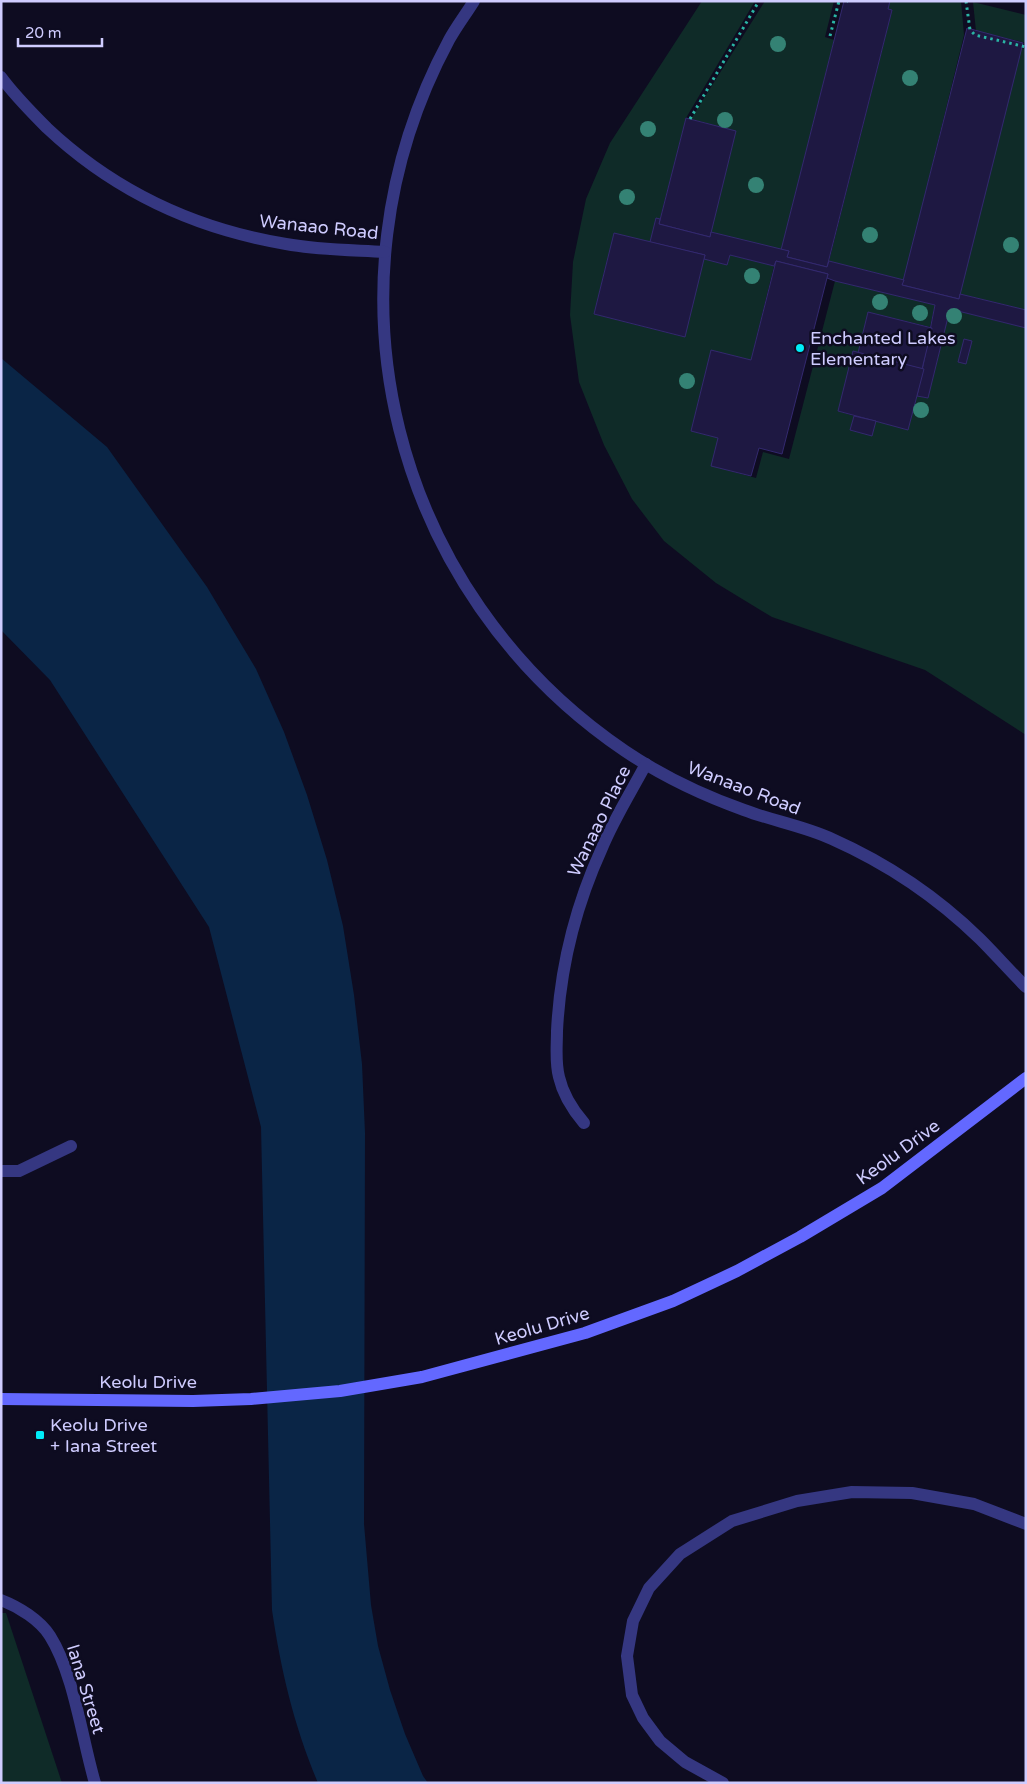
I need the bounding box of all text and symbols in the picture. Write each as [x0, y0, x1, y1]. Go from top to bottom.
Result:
scale bar [18, 15, 101, 47]
text: 20 m [25, 24, 62, 42]
street label: Wanaao Road [258, 210, 380, 244]
place label: Enchanted Lakes Elementary [810, 327, 956, 370]
marker: Enchanted Lakes Elementary [794, 342, 806, 354]
street label: Wanaao Road [684, 756, 804, 820]
street label: Wanaao Place [563, 762, 635, 880]
street label: Keolu Drive [852, 1114, 944, 1190]
street label: Keolu Drive [492, 1302, 592, 1350]
street label: Keolu Drive [99, 1371, 197, 1393]
place label: Keolu Drive + Iana Street [50, 1414, 157, 1457]
marker: Keolu Drive + Iana Street [34, 1429, 46, 1441]
street label: Iana Street [62, 1642, 110, 1737]

